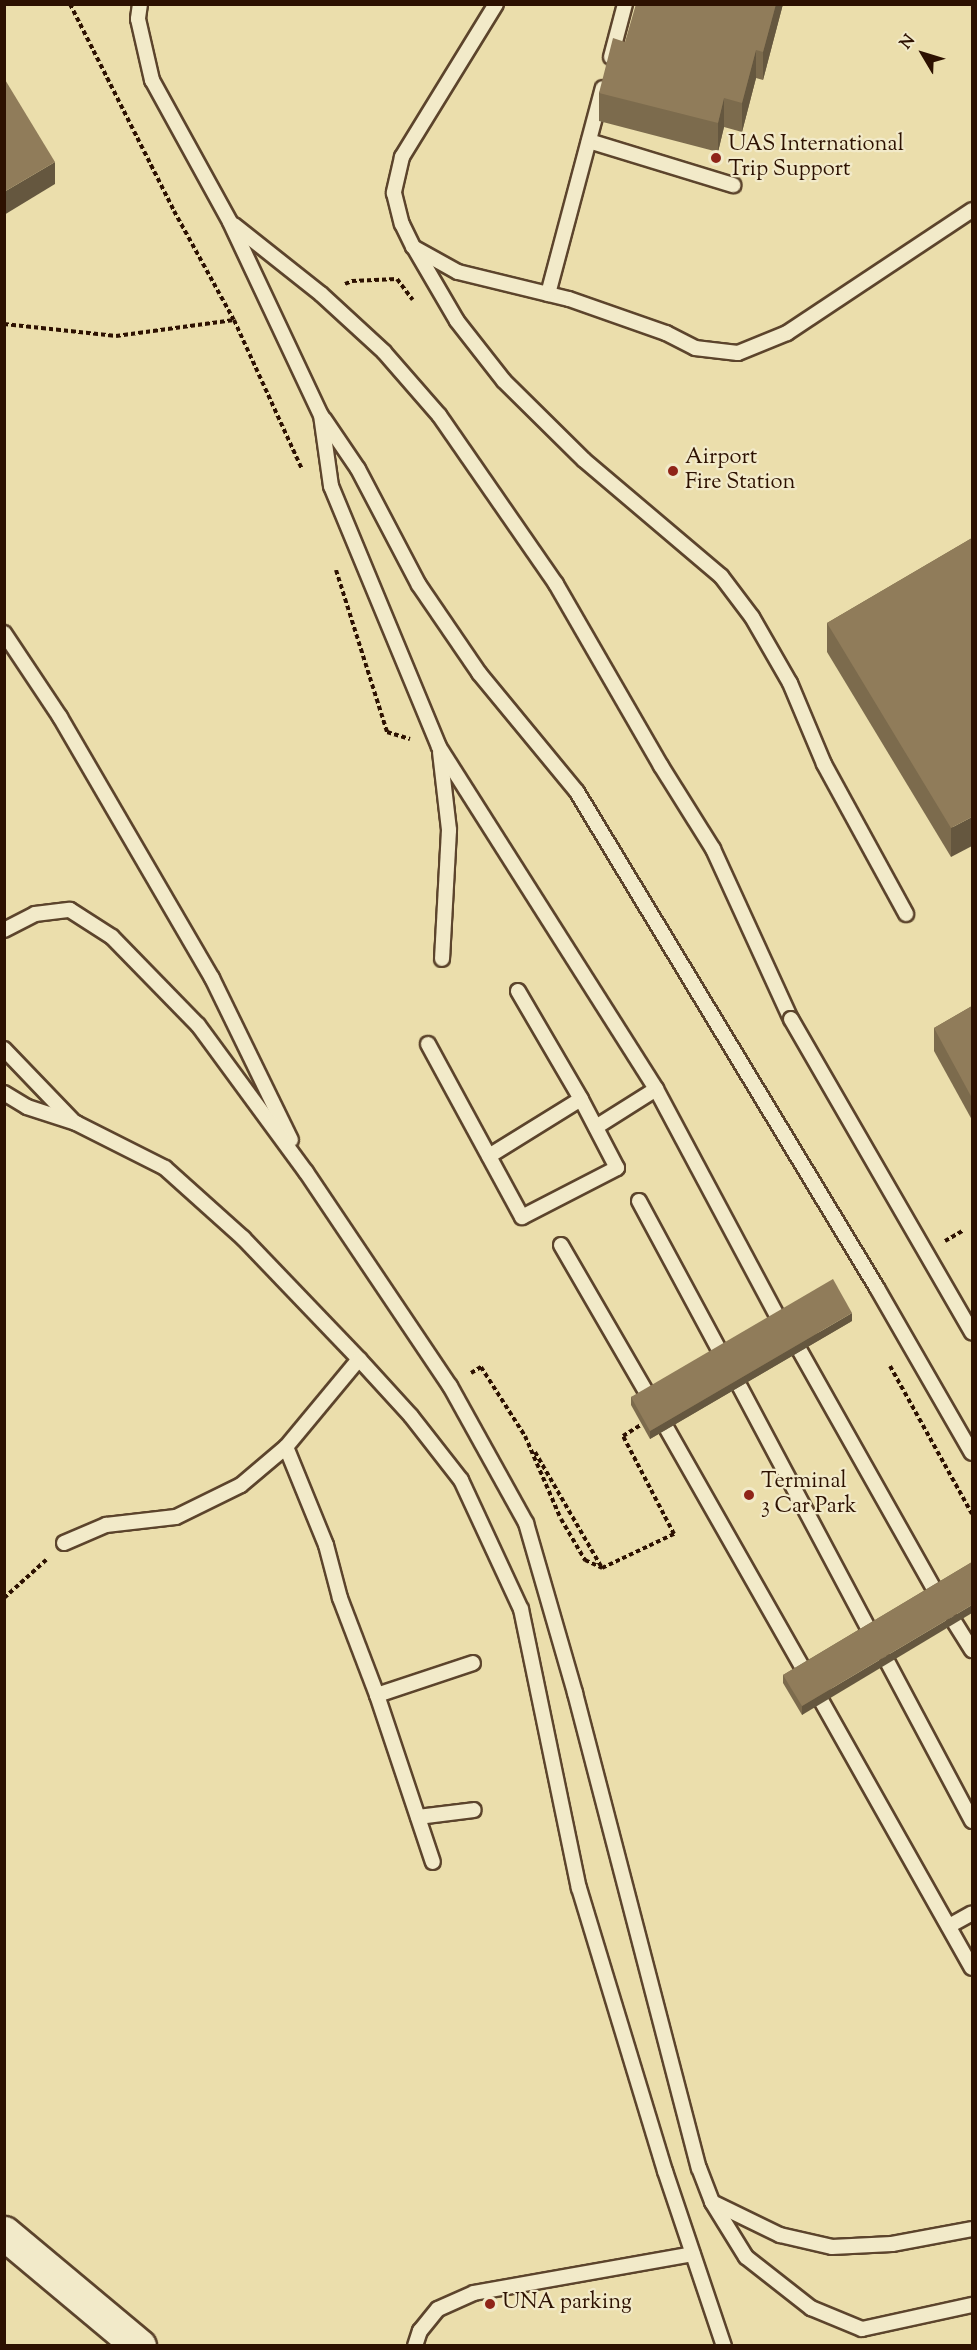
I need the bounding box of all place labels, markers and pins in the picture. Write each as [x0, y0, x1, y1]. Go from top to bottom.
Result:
place label: UAS International Trip Support [728, 132, 904, 184]
marker: UAS International Trip Support [709, 151, 723, 165]
place label: Airport Fire Station [685, 445, 795, 496]
marker: Airport Fire Station [666, 464, 680, 478]
place label: Terminal 3 Car Park [761, 1469, 857, 1520]
marker: Terminal 3 Car Park [742, 1488, 756, 1502]
place label: UNA parking [502, 2291, 632, 2317]
marker: UNA parking [483, 2297, 497, 2311]

